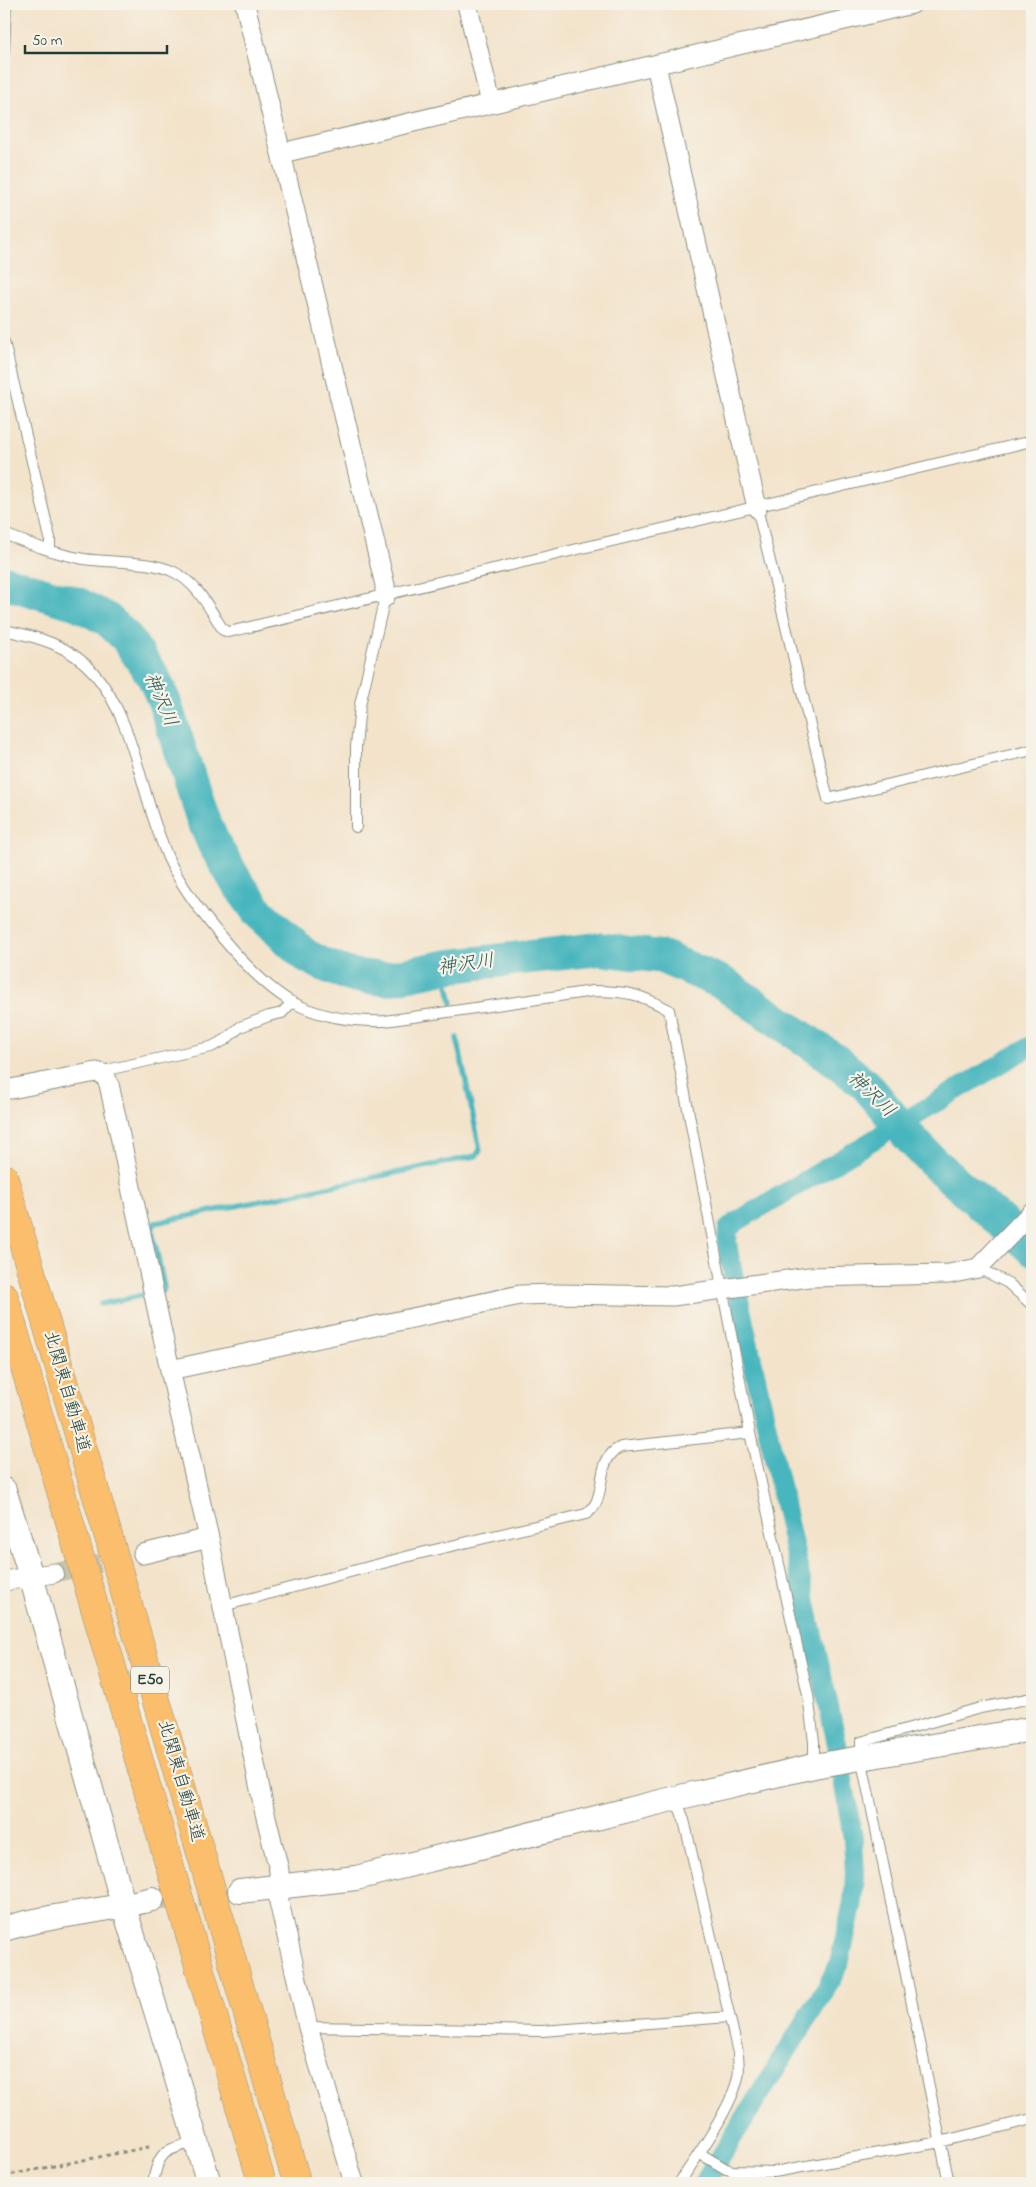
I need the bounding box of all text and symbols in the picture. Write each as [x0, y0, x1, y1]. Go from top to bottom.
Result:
scale bar [25, 22, 168, 54]
text: 50 m [32, 30, 63, 52]
water label: 神沢川 [136, 668, 184, 732]
water label: 神沢川 [436, 948, 496, 982]
water label: 神沢川 [841, 1065, 901, 1125]
street label: 北関東自動車道 [36, 1328, 96, 1456]
road number: E50 [131, 1666, 169, 1694]
street label: 北関東自動車道 [150, 1717, 210, 1845]

